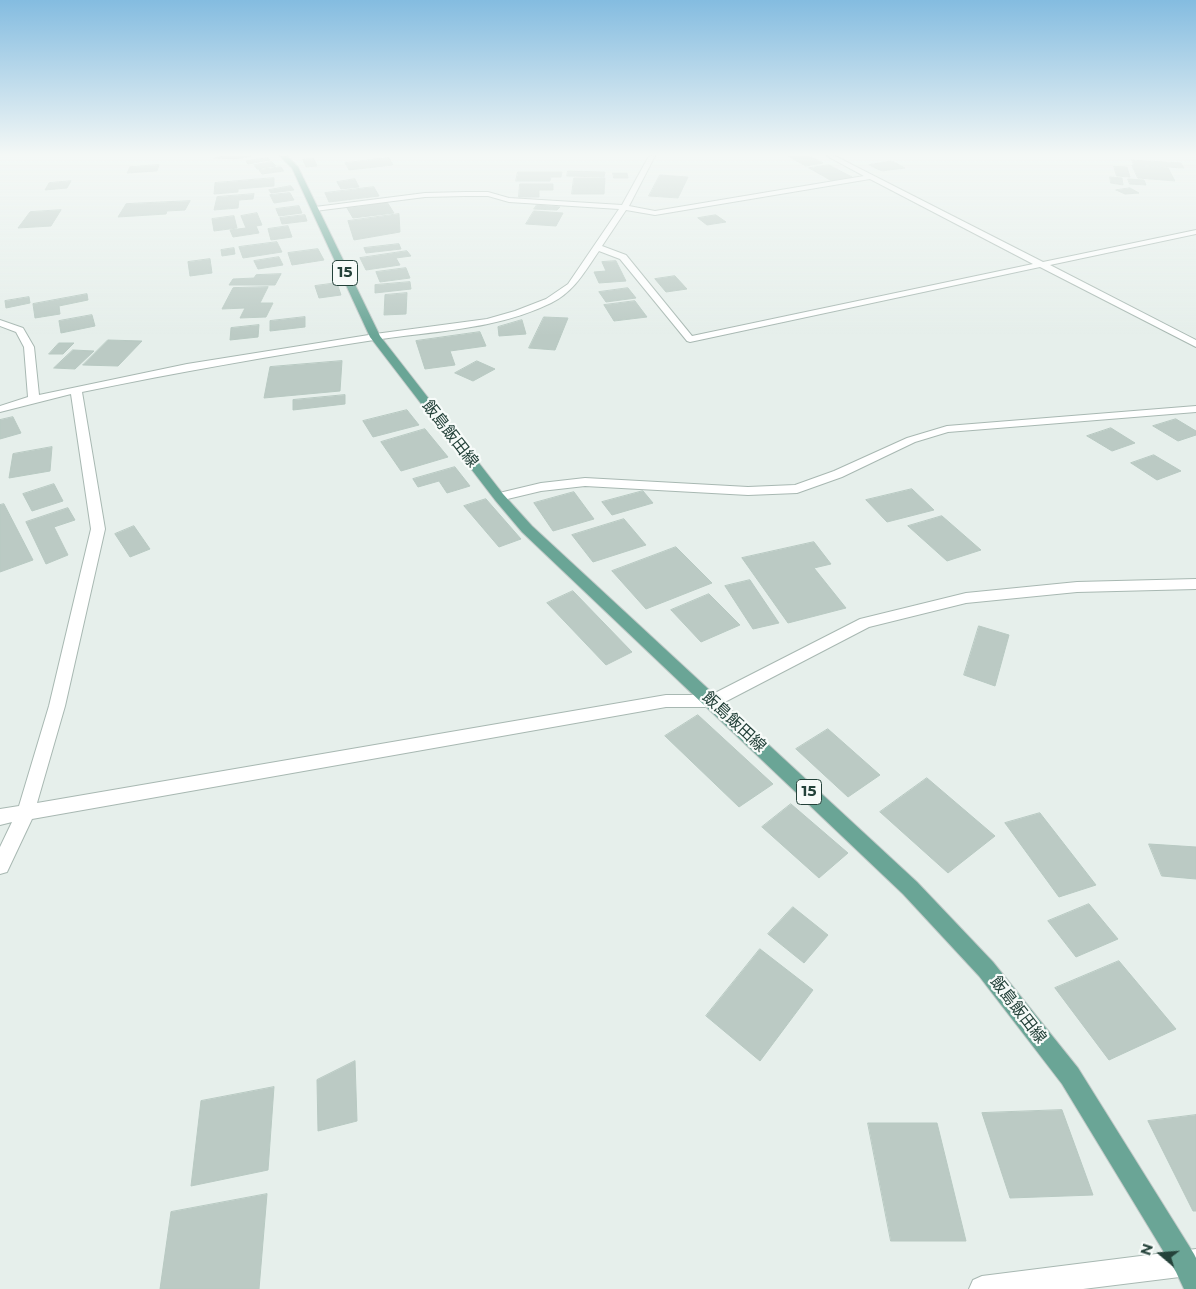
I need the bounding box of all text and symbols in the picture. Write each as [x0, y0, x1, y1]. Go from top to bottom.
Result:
road number: 15 [332, 260, 358, 286]
street label: 飯島飯田線 [418, 397, 482, 471]
street label: 飯島飯田線 [698, 688, 770, 756]
road number: 15 [796, 780, 822, 804]
street label: 飯島飯田線 [986, 973, 1050, 1047]
north arrow [1136, 1229, 1186, 1279]
text: N [1136, 1241, 1157, 1258]

